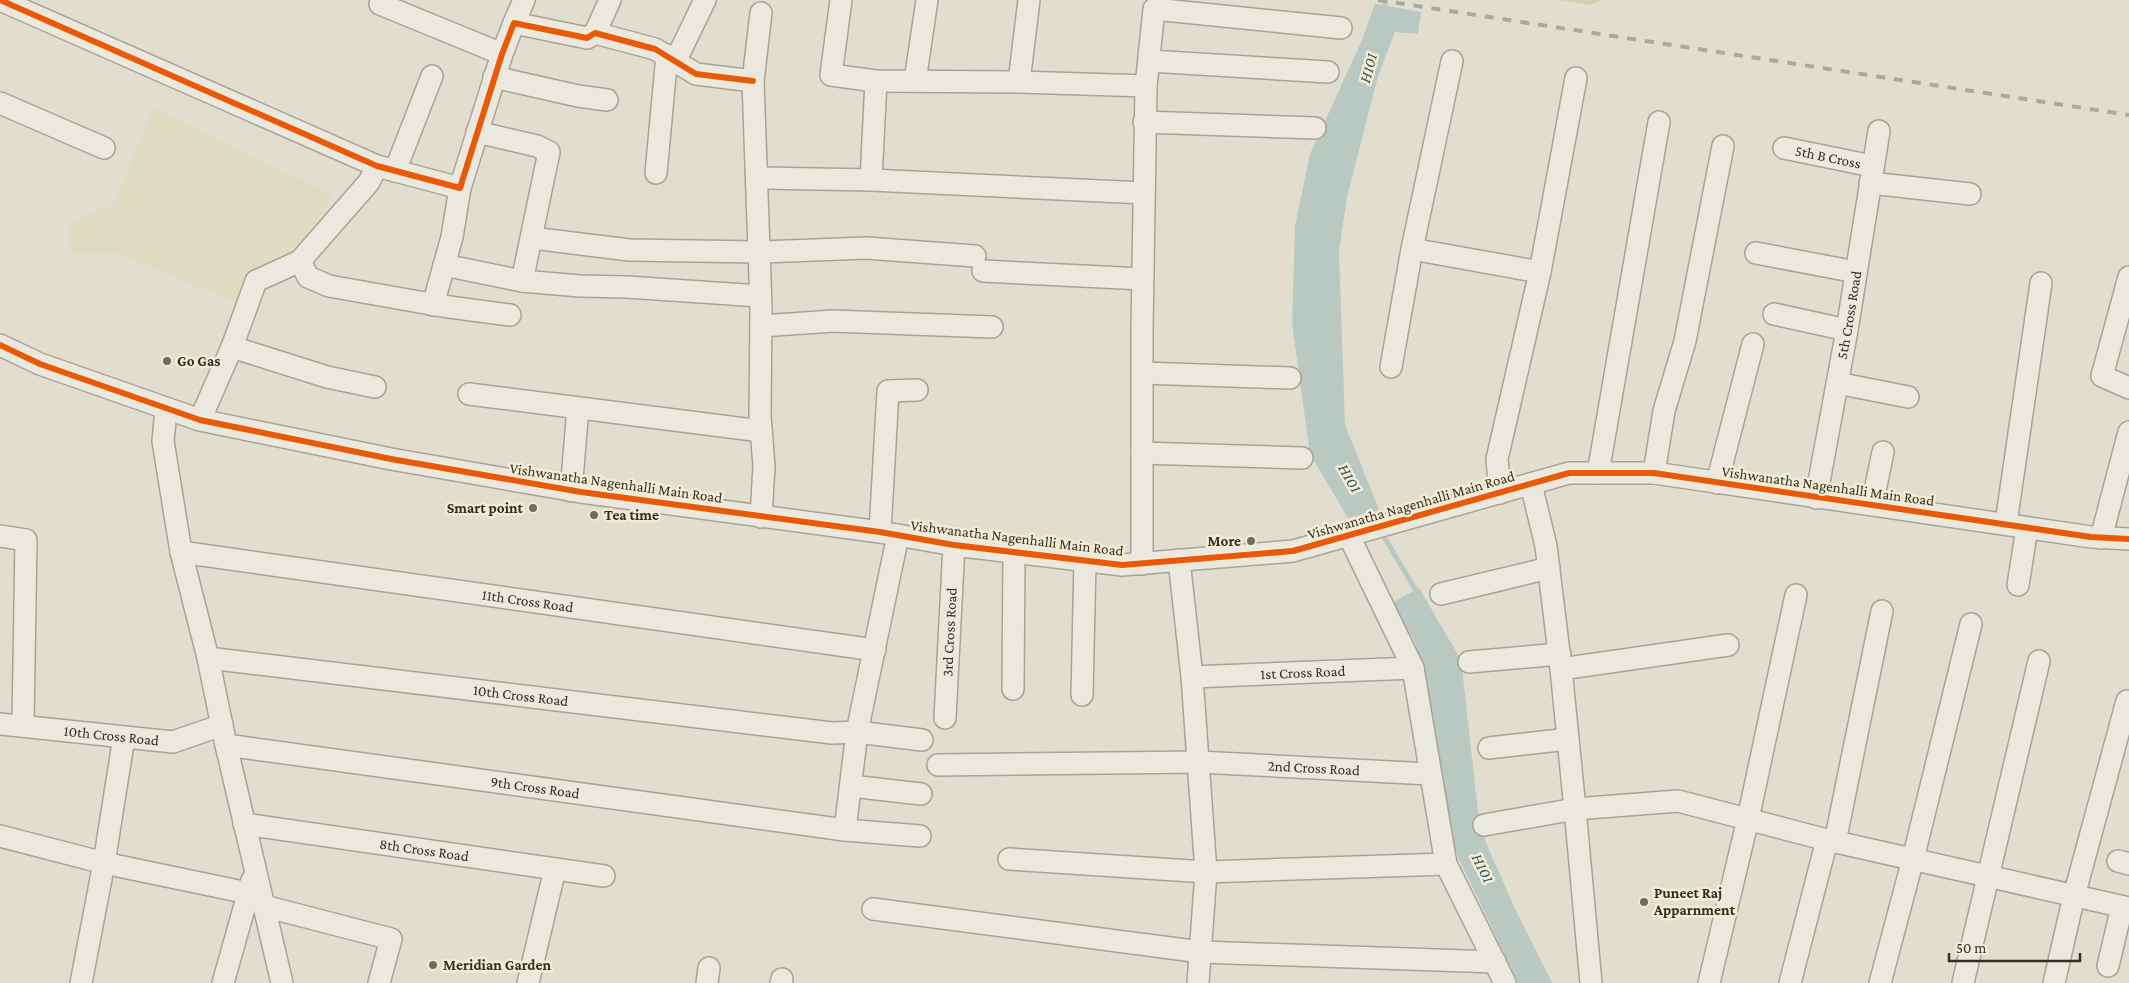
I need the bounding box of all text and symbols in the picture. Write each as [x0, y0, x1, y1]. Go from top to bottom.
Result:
water label: H101 [1356, 51, 1380, 85]
street label: 5th B Cross [1794, 142, 1863, 172]
street label: 5th Cross Road [1834, 270, 1864, 360]
place label: Go Gas [177, 353, 220, 369]
marker: Go Gas [161, 355, 173, 367]
street label: Vishwanatha Nagenhalli Main Road [509, 460, 723, 507]
water label: H101 [1335, 461, 1365, 495]
street label: Vishwanatha Nagenhalli Main Road [1721, 463, 1935, 510]
street label: Vishwanatha Nagenhalli Main Road [1306, 468, 1517, 543]
place label: Smart point [447, 500, 524, 516]
marker: Smart point [527, 502, 539, 514]
place label: Tea time [604, 507, 659, 523]
marker: Tea time [588, 509, 600, 521]
street label: Vishwanatha Nagenhalli Main Road [909, 517, 1125, 560]
place label: More [1208, 533, 1241, 549]
marker: More [1245, 535, 1257, 547]
street label: 11th Cross Road [481, 587, 574, 615]
street label: 3rd Cross Road [939, 587, 960, 677]
street label: 1st Cross Road [1260, 663, 1346, 682]
street label: 10th Cross Road [472, 682, 569, 709]
street label: 10th Cross Road [63, 723, 160, 749]
street label: 2nd Cross Road [1267, 758, 1360, 778]
street label: 9th Cross Road [490, 773, 581, 801]
street label: 8th Cross Road [378, 836, 470, 864]
water label: H101 [1469, 851, 1497, 885]
place label: Puneet Raj Apparnment [1653, 885, 1736, 918]
marker: Puneet Raj Apparnment [1638, 896, 1650, 908]
scale bar [1949, 930, 2080, 962]
text: 50 m [1956, 940, 1986, 956]
place label: Meridian Garden [443, 957, 552, 973]
marker: Meridian Garden [427, 959, 439, 971]

